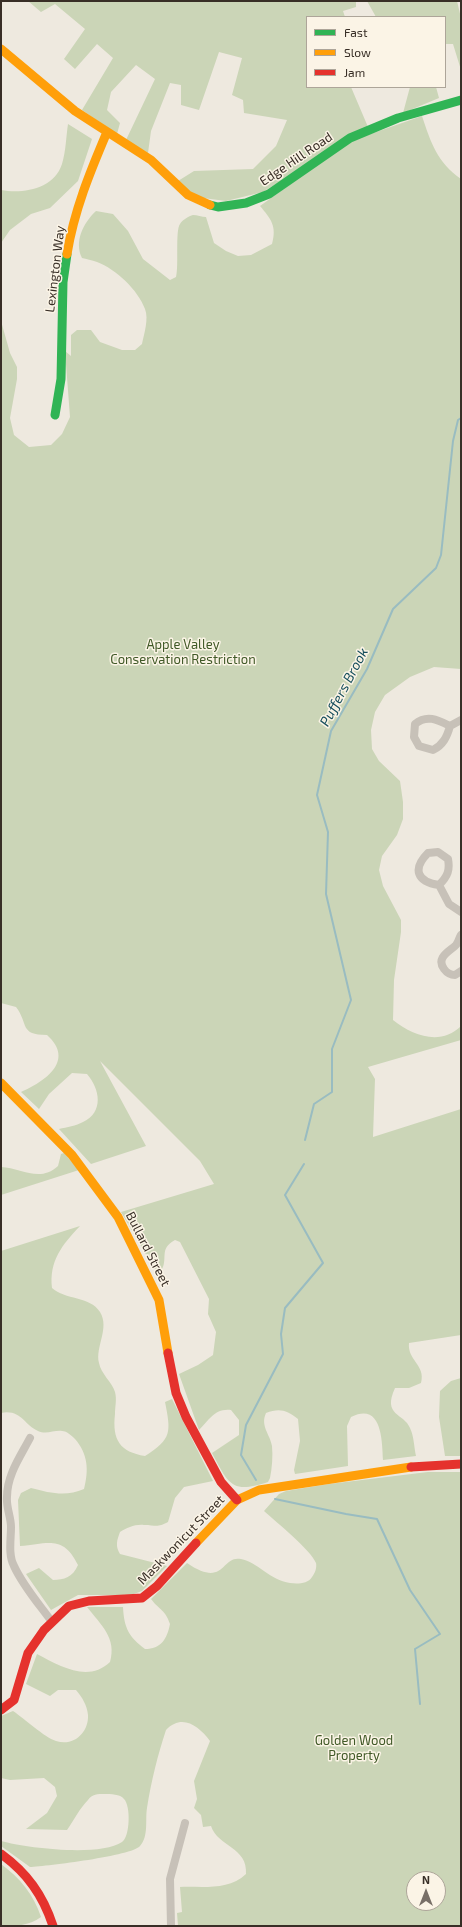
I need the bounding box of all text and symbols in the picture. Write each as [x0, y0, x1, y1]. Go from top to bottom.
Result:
legend [306, 16, 446, 88]
text: Fast [344, 25, 367, 39]
text: Slow [344, 45, 371, 59]
text: Jam [344, 65, 365, 79]
street label: Edge Hill Road [257, 129, 335, 189]
street label: Lexington Way [42, 225, 68, 313]
park label: Apple Valley Conservation Restriction [110, 637, 256, 668]
water label: Puffers Brook [316, 645, 372, 729]
street label: Bullard Street [122, 1209, 174, 1289]
street label: Maskwonicut Street [134, 1492, 228, 1588]
park label: Golden Wood Property [315, 1733, 393, 1764]
north arrow [406, 1871, 446, 1911]
text: N [422, 1873, 430, 1886]

